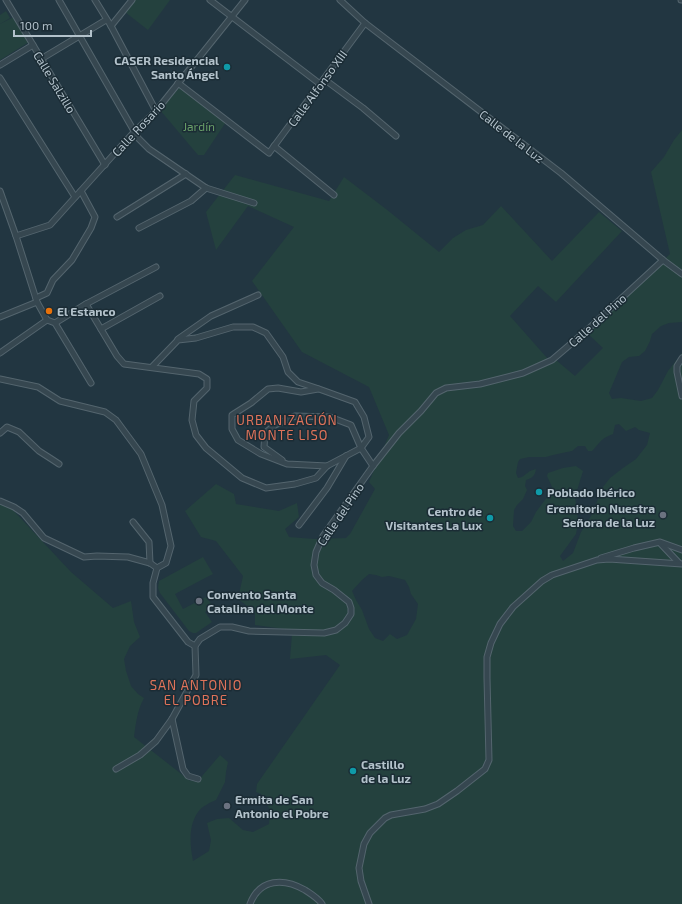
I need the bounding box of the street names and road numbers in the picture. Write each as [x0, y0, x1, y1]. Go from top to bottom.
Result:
street label: Calle Alfonso XIII [285, 47, 349, 129]
street label: Calle Salzillo [31, 49, 79, 116]
street label: Calle Rosario [109, 97, 168, 159]
street label: Calle de la Luz [477, 107, 547, 165]
street label: Calle del Pino [565, 290, 629, 350]
street label: Calle del Pino [314, 480, 366, 548]

